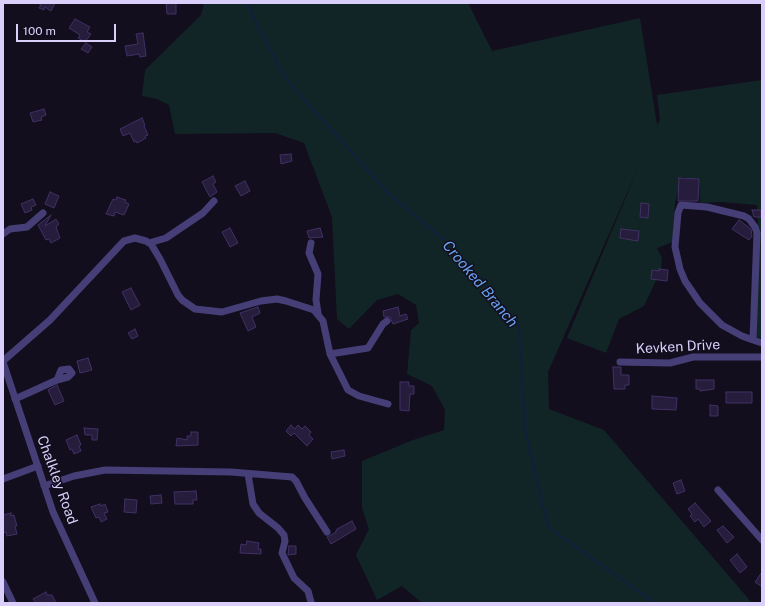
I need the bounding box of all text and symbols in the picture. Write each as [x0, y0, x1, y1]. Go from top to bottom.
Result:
scale bar [18, 16, 118, 42]
text: 100 m [23, 24, 56, 38]
water label: Crooked Branch [439, 237, 521, 331]
street label: Kevken Drive [635, 336, 721, 358]
street label: Chalkley Road [33, 433, 81, 527]

